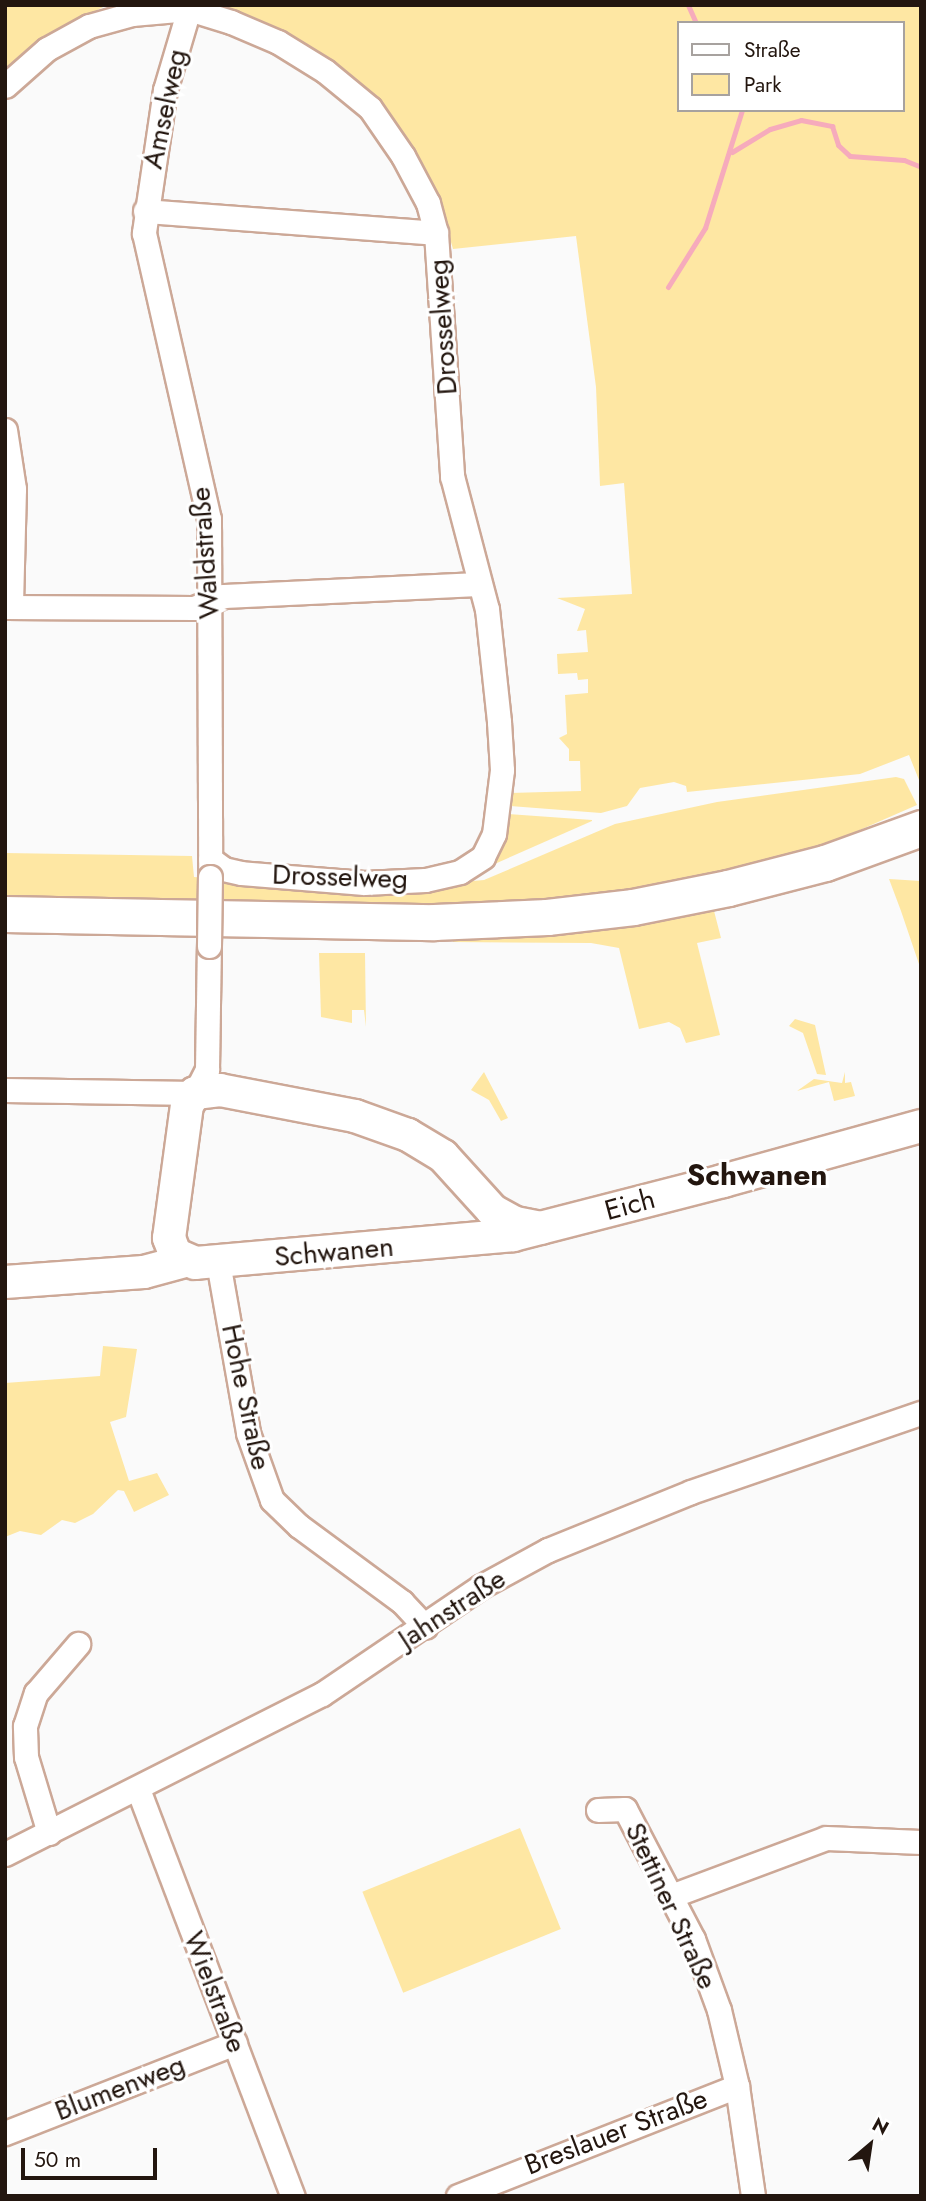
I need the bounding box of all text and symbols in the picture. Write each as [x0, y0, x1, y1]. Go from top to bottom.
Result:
legend [678, 21, 905, 112]
text: Straße [744, 35, 801, 65]
street label: Amselweg [136, 46, 194, 172]
text: Park [744, 70, 781, 100]
street label: Drosselweg [421, 258, 465, 396]
street label: Waldstraße [184, 486, 226, 620]
street label: Drosselweg [271, 858, 409, 896]
district label: Schwanen [686, 1157, 828, 1193]
street label: Eich [601, 1182, 659, 1228]
street label: Schwanen [273, 1230, 395, 1274]
street label: Hohe Straße [214, 1321, 278, 1473]
street label: Jahnstraße [392, 1562, 512, 1656]
street label: Stettiner Straße [618, 1817, 724, 1995]
street label: Wielstraße [177, 1927, 253, 2057]
street label: Blumenweg [50, 2048, 190, 2128]
street label: Breslauer Straße [520, 2082, 712, 2182]
north arrow [835, 2110, 905, 2180]
text: N [867, 2111, 894, 2142]
scale bar [24, 2134, 161, 2178]
text: 50 m [34, 2145, 81, 2175]

